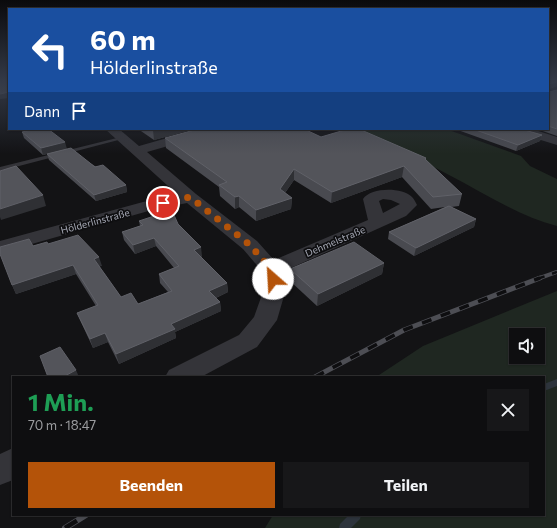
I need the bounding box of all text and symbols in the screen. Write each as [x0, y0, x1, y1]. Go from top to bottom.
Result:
text: 60 m [90, 22, 156, 56]
icon: left [24, 24, 76, 76]
text: Hölderlinstraße [90, 56, 218, 78]
icon: arrive [68, 100, 90, 122]
text: Dann [24, 102, 60, 120]
pin [146, 186, 180, 220]
icon: arrive [152, 192, 174, 214]
street label: Hölderlinstraße [59, 206, 131, 236]
street label: Dehmelstraße [303, 223, 367, 259]
position arrow [252, 258, 294, 300]
map controls [509, 328, 545, 364]
button: sound [509, 328, 545, 364]
text: 1 Min. [28, 387, 94, 416]
button: close [487, 389, 529, 431]
text: 70 m · 18:47 [28, 417, 96, 433]
button: Beenden [28, 462, 275, 508]
button: Teilen [283, 462, 529, 508]

